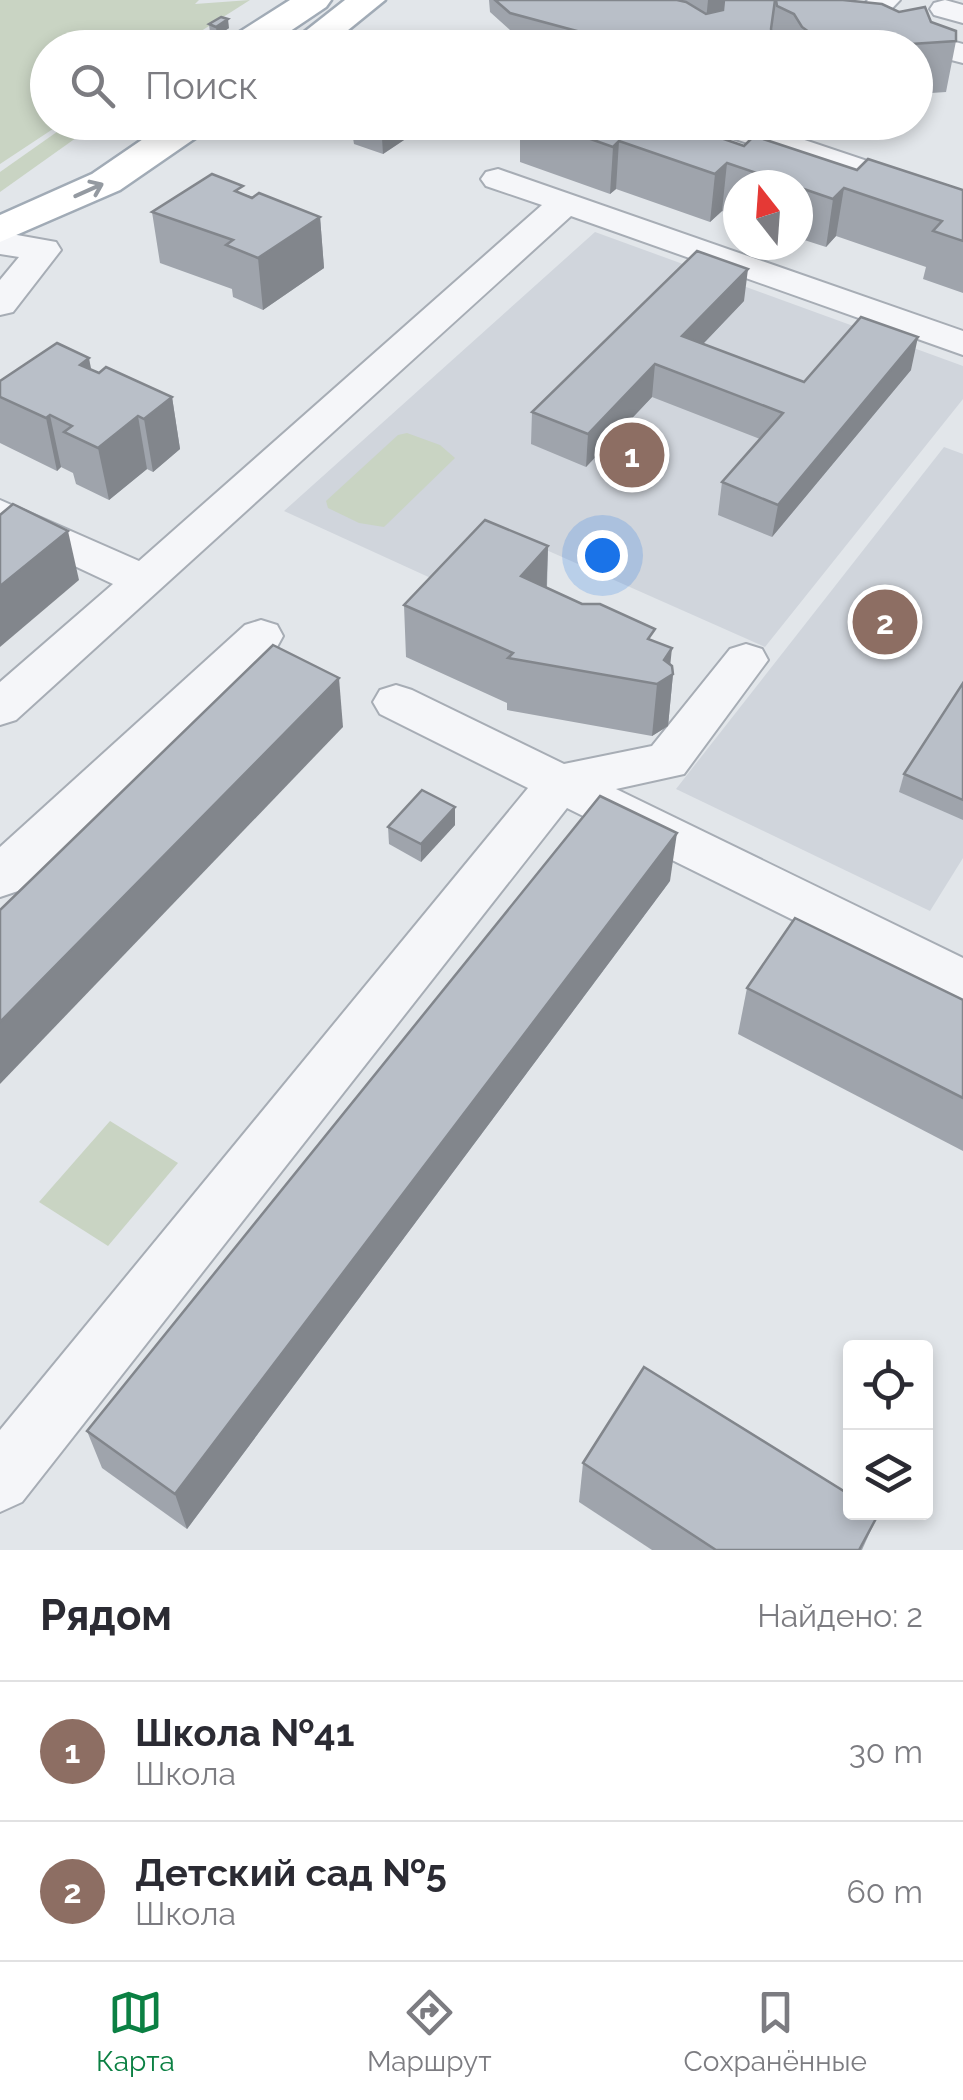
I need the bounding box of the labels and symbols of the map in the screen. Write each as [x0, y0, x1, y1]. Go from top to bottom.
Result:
north arrow [723, 170, 813, 260]
one-way arrow [73, 180, 104, 198]
pin: 1 [600, 418, 664, 492]
your location [577, 530, 628, 581]
pin: 2 [852, 584, 918, 660]

